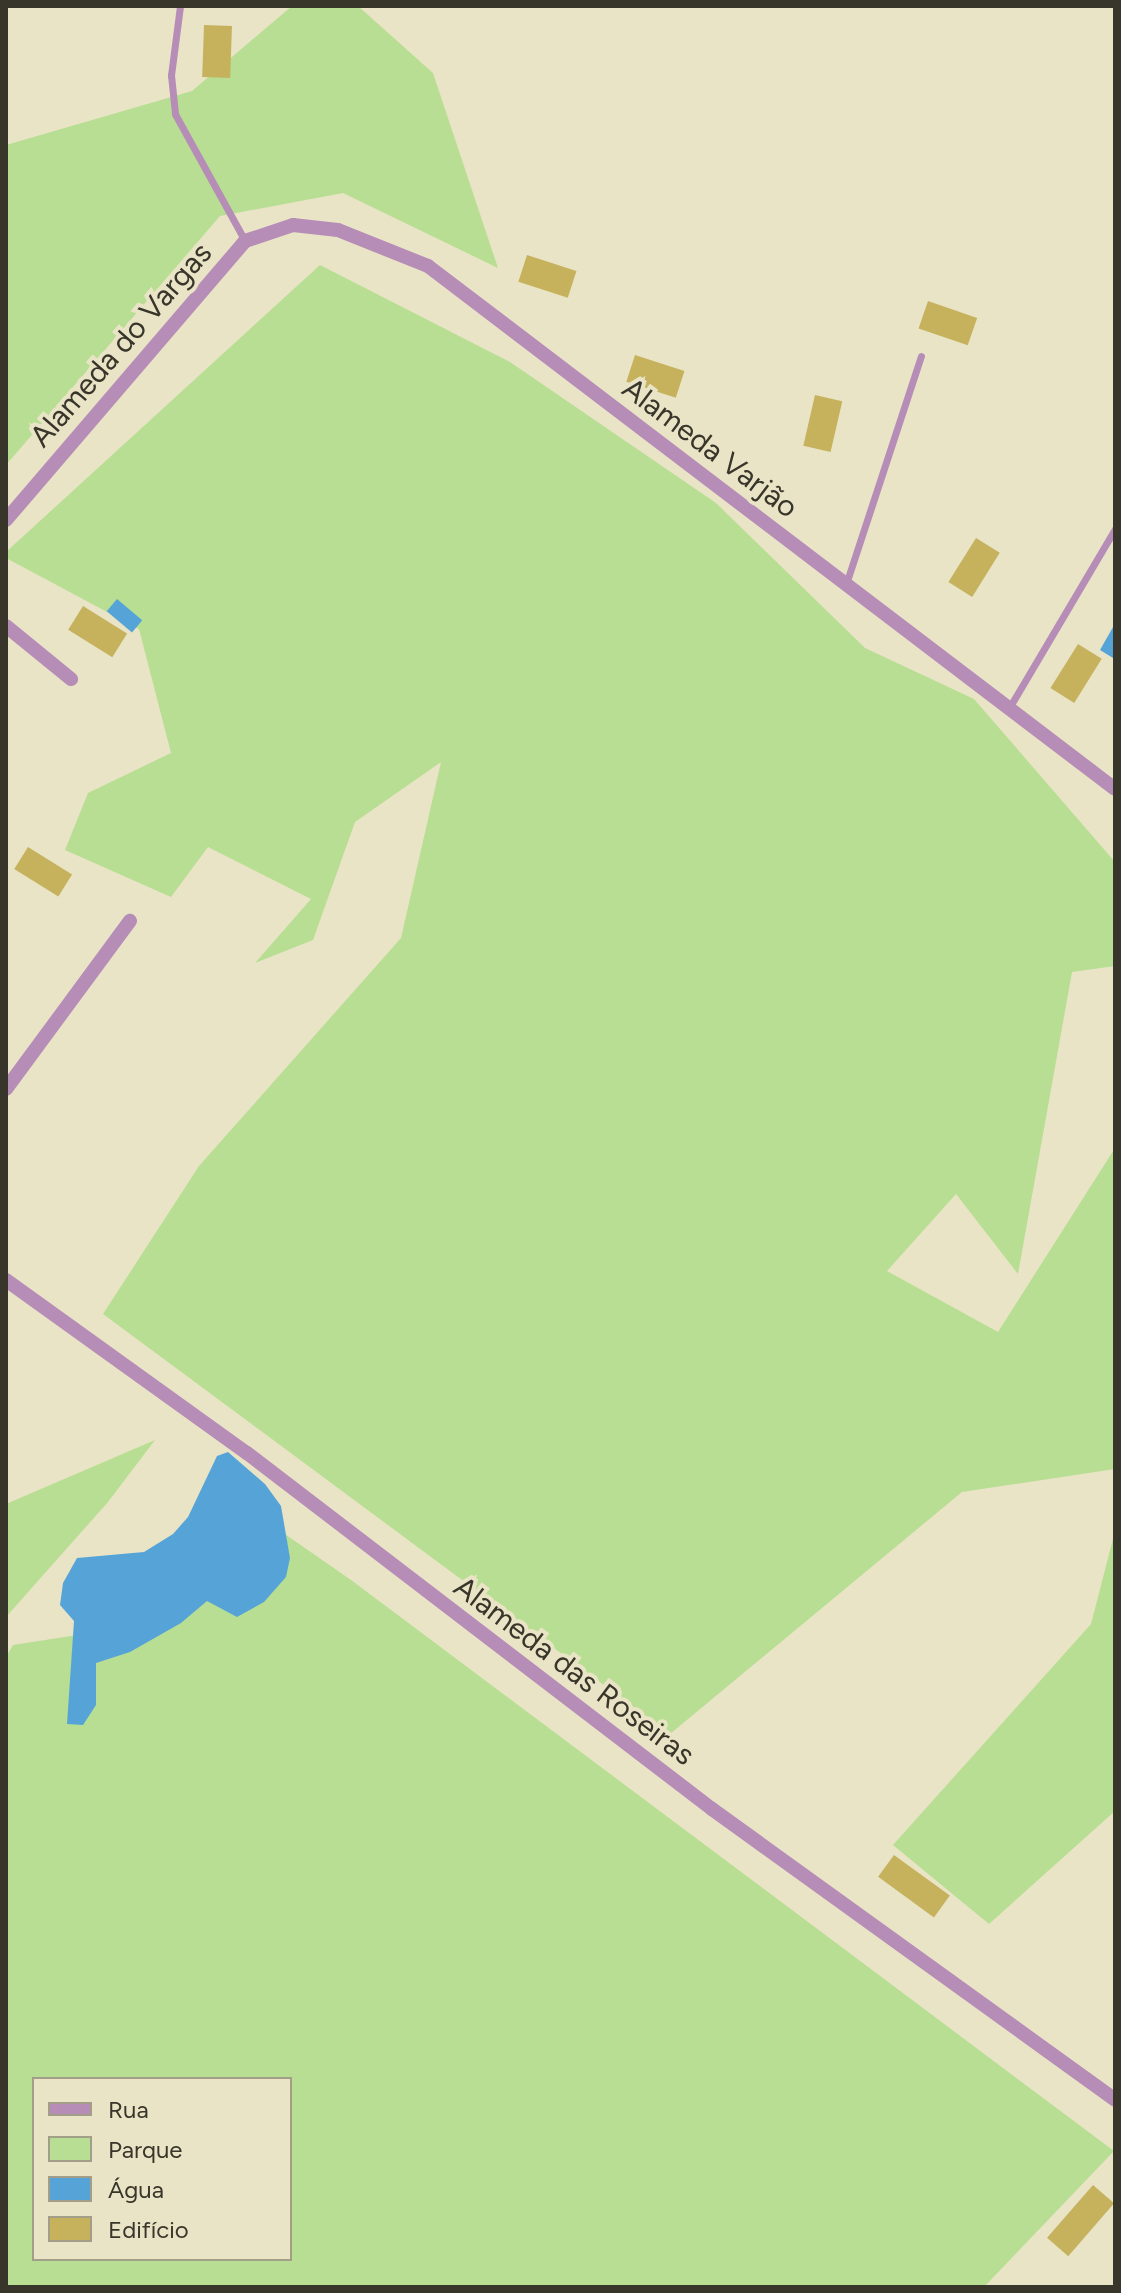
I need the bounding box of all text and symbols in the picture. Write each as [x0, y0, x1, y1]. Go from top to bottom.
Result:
street label: Alameda do Vargas [23, 236, 219, 454]
street label: Alameda Varjão [615, 370, 805, 526]
street label: Alameda das Roseiras [447, 1569, 701, 1773]
legend [32, 2077, 292, 2261]
text: Rua [108, 2095, 149, 2124]
text: Parque [108, 2135, 182, 2164]
text: Água [108, 2175, 164, 2204]
text: Edifício [108, 2215, 189, 2244]

